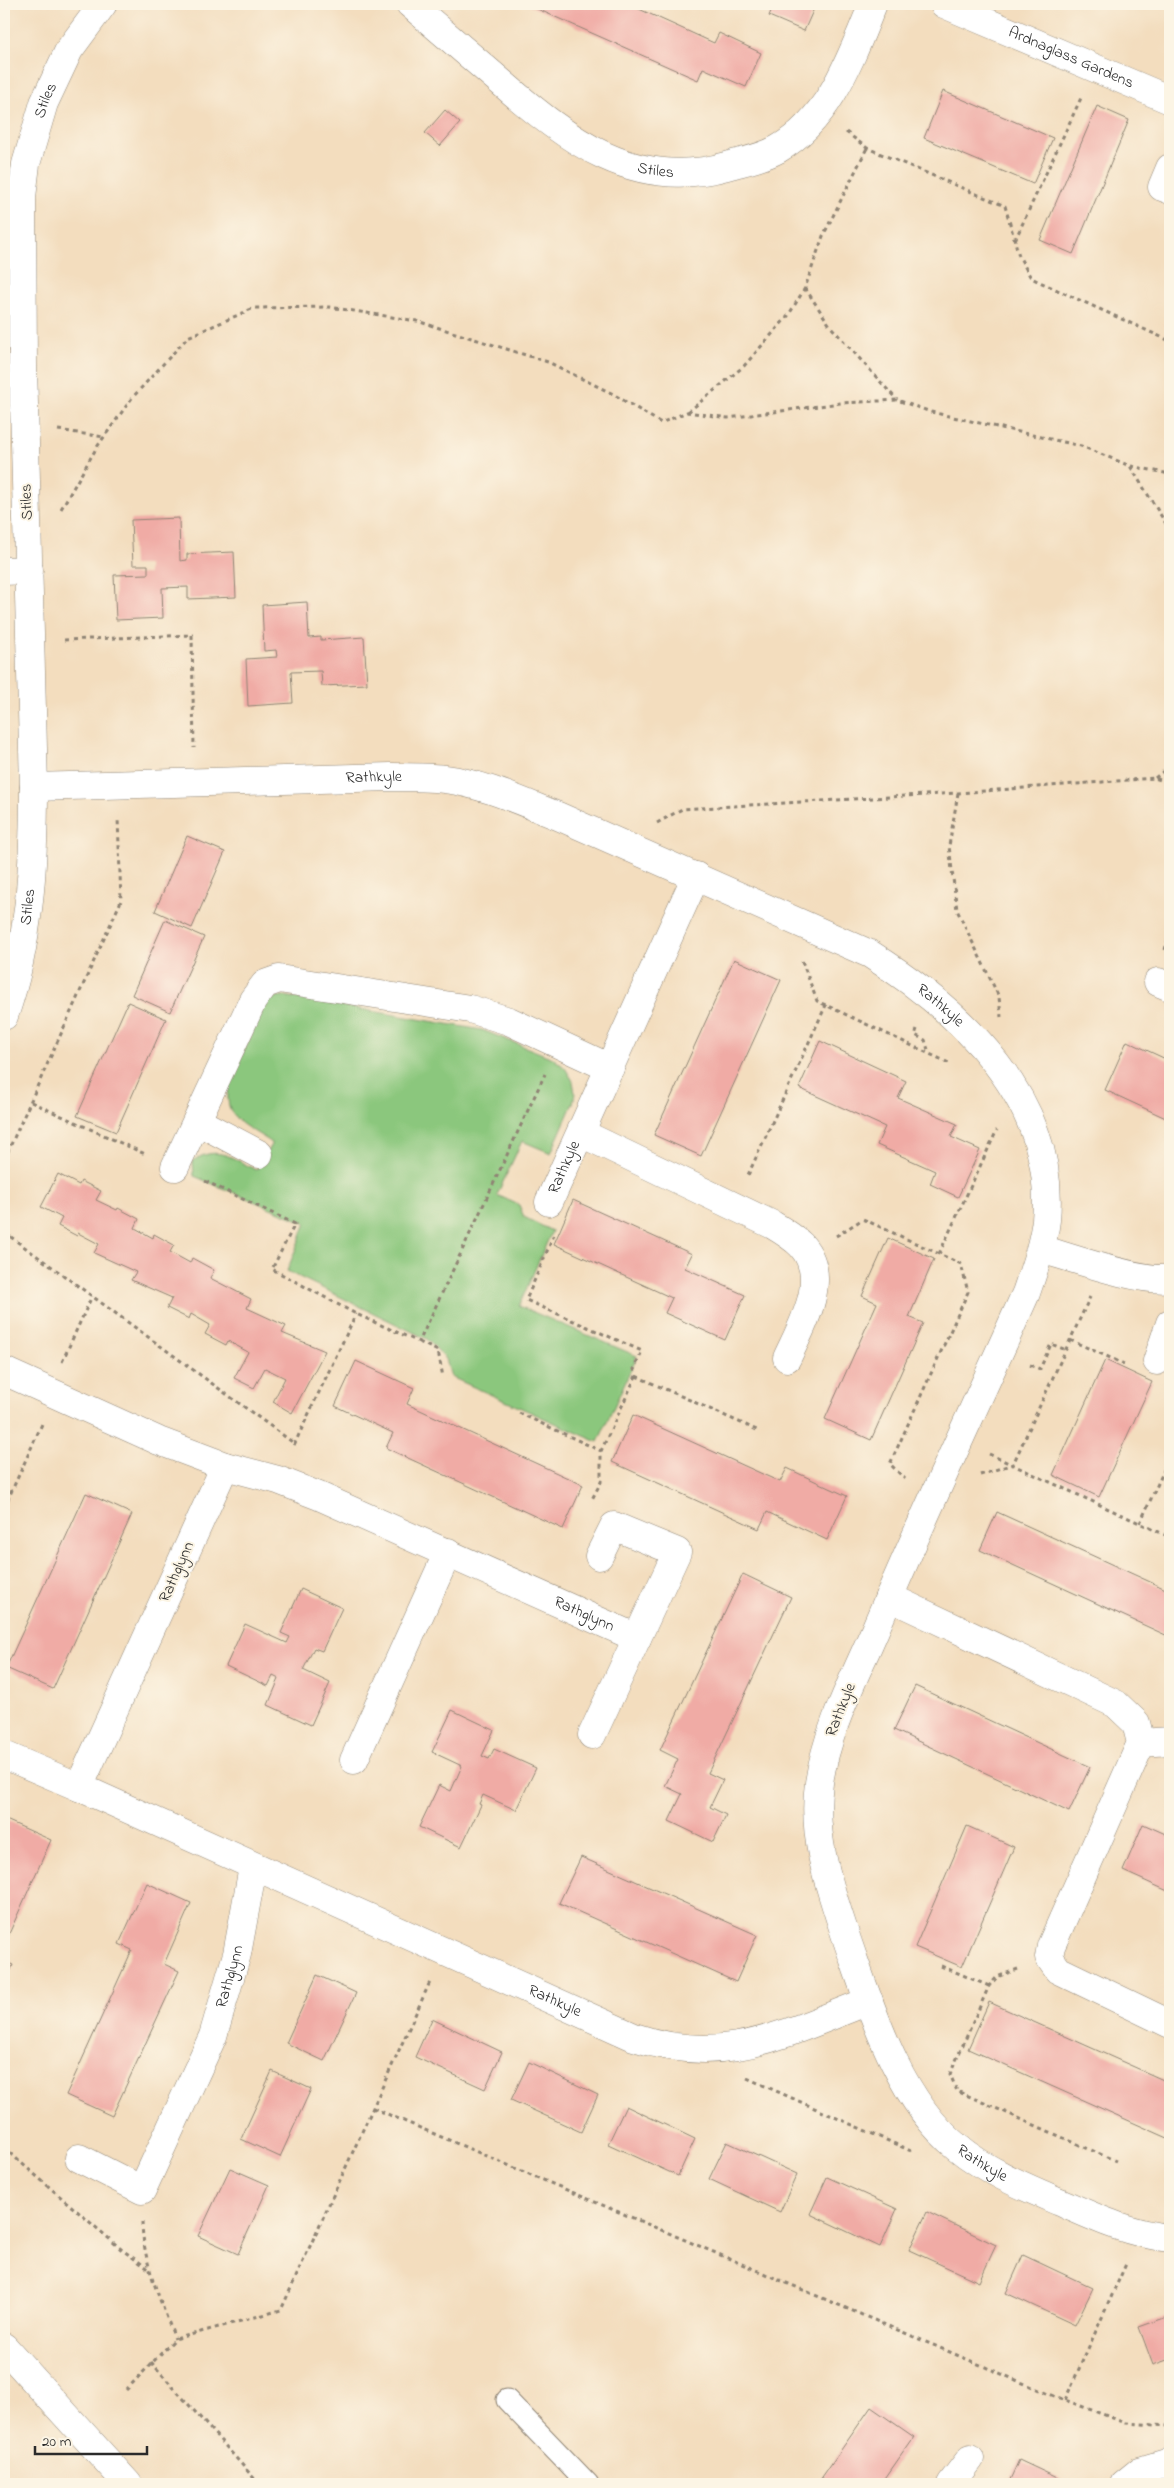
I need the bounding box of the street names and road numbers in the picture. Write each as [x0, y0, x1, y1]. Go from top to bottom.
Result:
street label: Ardnaglass Gardens [1004, 21, 1138, 95]
street label: Stiles [28, 79, 64, 121]
street label: Stiles [635, 156, 675, 185]
street label: Stiles [14, 483, 40, 521]
street label: Rathkyle [345, 765, 403, 790]
street label: Stiles [14, 888, 42, 927]
street label: Rathkyle [911, 978, 970, 1034]
street label: Rathkyle [542, 1136, 587, 1198]
street label: Rathglynn [153, 1538, 201, 1606]
street label: Rathglynn [550, 1590, 618, 1638]
street label: Rathkyle [819, 1679, 863, 1741]
street label: Rathglynn [210, 1943, 250, 2011]
street label: Rathkyle [524, 1979, 586, 2024]
street label: Rathkyle [951, 2139, 1013, 2189]

